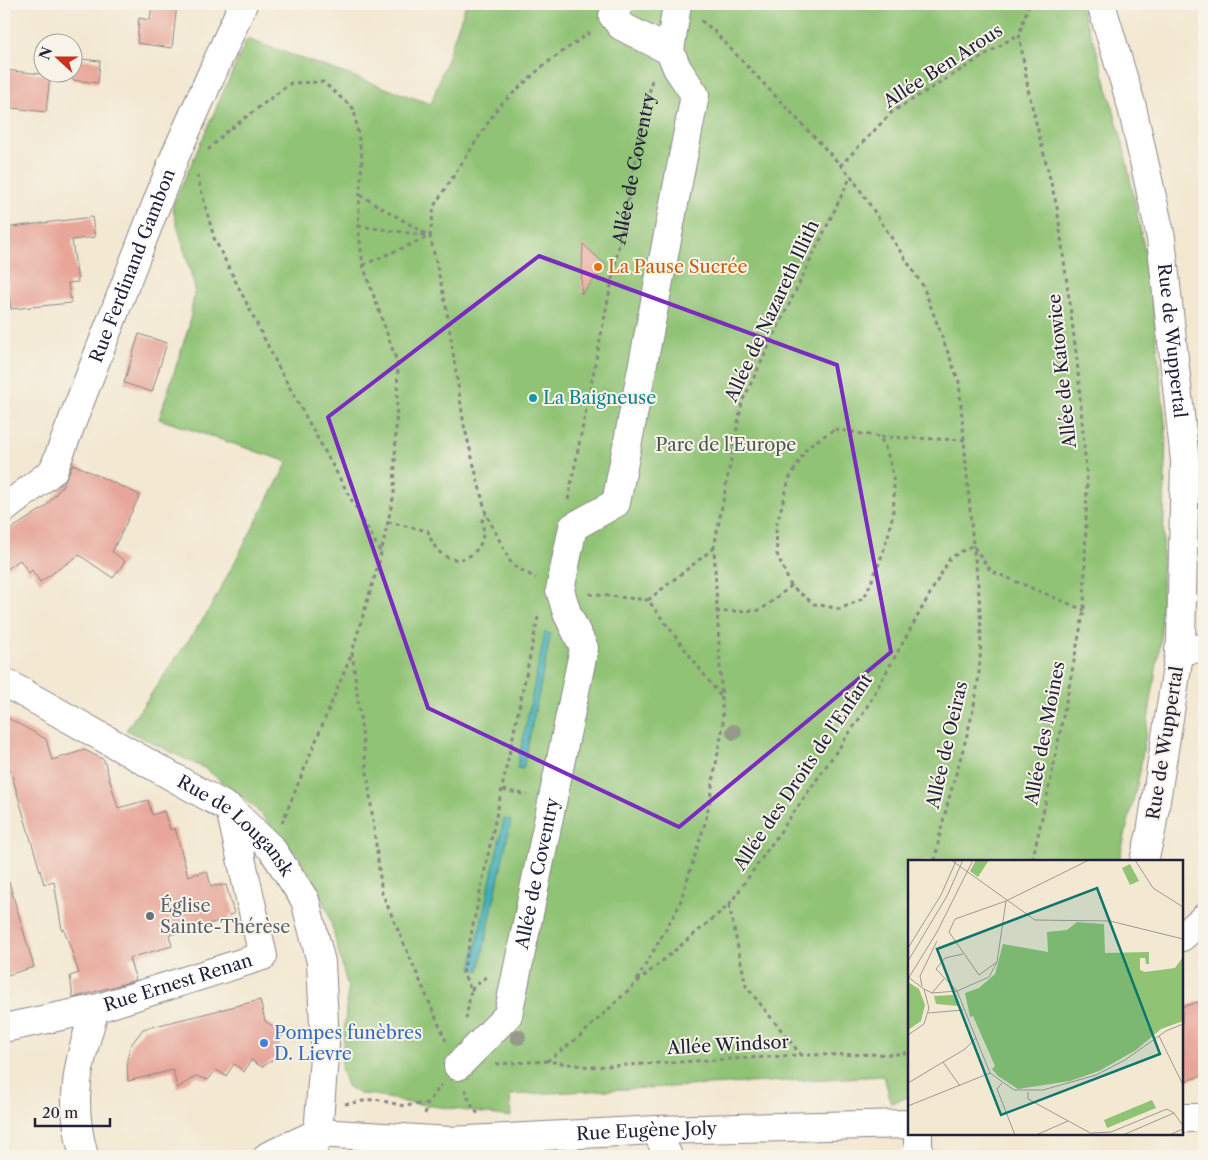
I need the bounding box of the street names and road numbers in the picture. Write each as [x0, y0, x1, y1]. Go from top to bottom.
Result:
street label: Allée Ben Arous [878, 19, 1007, 113]
street label: Allée de Coventry [608, 90, 660, 247]
street label: Rue Ferdinand Gambon [85, 166, 180, 366]
street label: Allée de Nazareth Illith [720, 217, 824, 406]
street label: Rue de Wuppertal [1153, 262, 1191, 419]
street label: Allée de Katowice [1043, 293, 1081, 450]
street label: Allée des Moines [1020, 659, 1070, 808]
street label: Rue de Wuppertal [1142, 665, 1188, 821]
street label: Allée des Droits de l'Enfant [728, 669, 877, 875]
street label: Allée de Oeiras [921, 679, 972, 812]
street label: Rue de Lougansk [173, 771, 299, 882]
street label: Allée de Coventry [511, 795, 564, 952]
street label: Rue Ernest Renan [101, 949, 255, 1017]
street label: Allée Windsor [665, 1031, 790, 1059]
street label: Rue Eugène Joly [576, 1118, 718, 1145]

